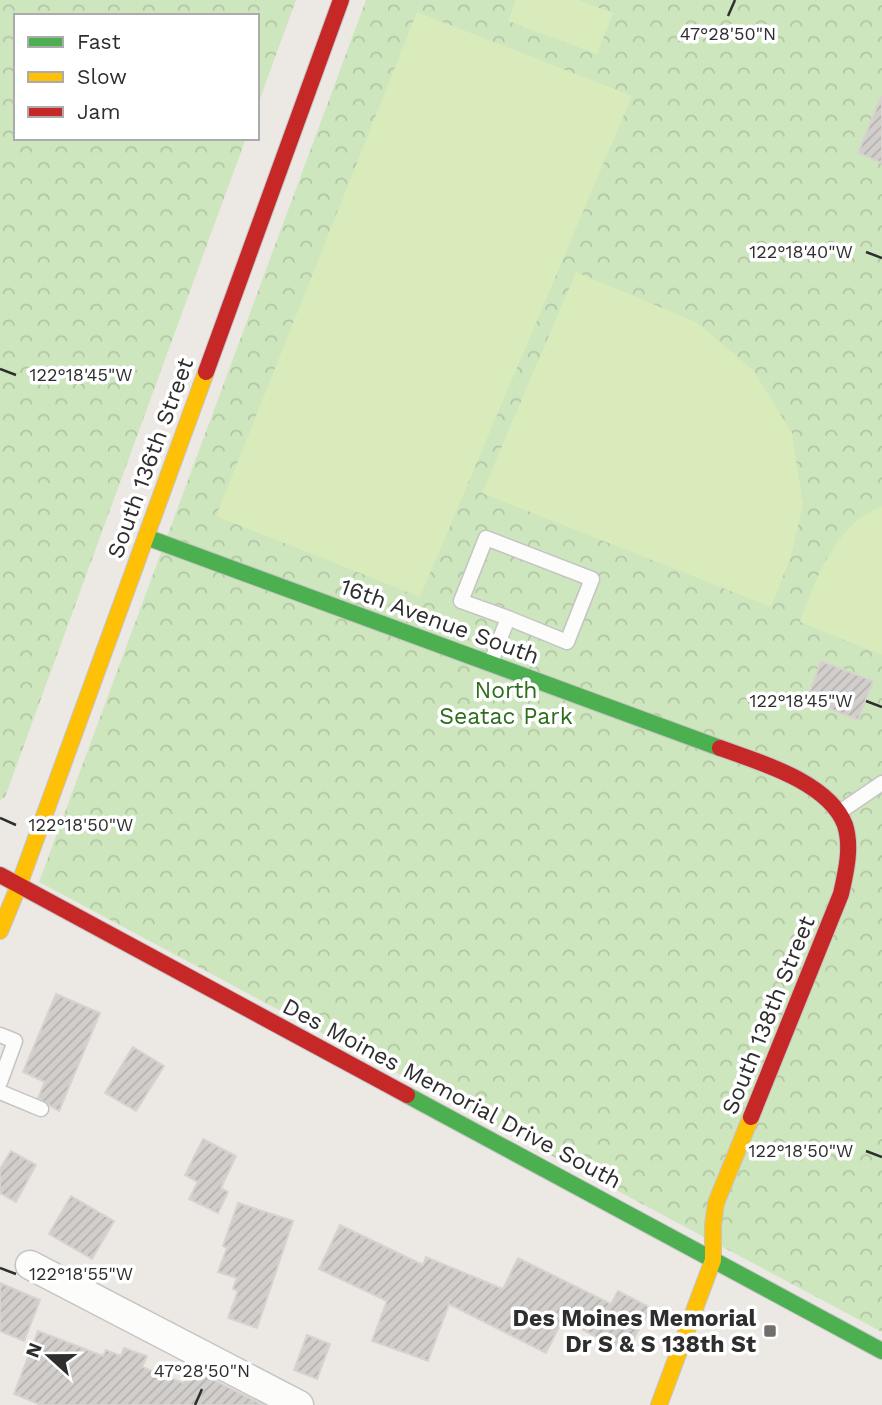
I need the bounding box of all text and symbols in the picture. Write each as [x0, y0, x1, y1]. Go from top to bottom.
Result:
legend [14, 14, 259, 140]
text: 47°28'50"N [680, 23, 776, 44]
text: Fast [77, 29, 121, 54]
text: Slow [77, 64, 127, 89]
text: Jam [77, 99, 120, 124]
text: 122°18'40"W [749, 241, 853, 262]
street label: South 136th Street [102, 354, 199, 562]
text: 122°18'45"W [30, 364, 133, 385]
street label: 16th Avenue South [337, 573, 543, 670]
park label: North Seatac Park [439, 677, 573, 730]
text: 122°18'45"W [750, 690, 853, 711]
text: 122°18'50"W [29, 814, 133, 835]
street label: South 138th Street [716, 912, 821, 1118]
street label: Des Moines Memorial Drive South [278, 992, 626, 1194]
text: 122°18'50"W [749, 1140, 853, 1161]
text: 122°18'55"W [29, 1263, 133, 1284]
place label: Des Moines Memorial Dr S & S 138th St [513, 1305, 756, 1358]
north arrow [14, 1321, 84, 1391]
marker: Des Moines Memorial Dr S & S 138th St [762, 1323, 778, 1339]
text: N [20, 1339, 47, 1361]
text: 47°28'50"N [154, 1360, 250, 1381]

